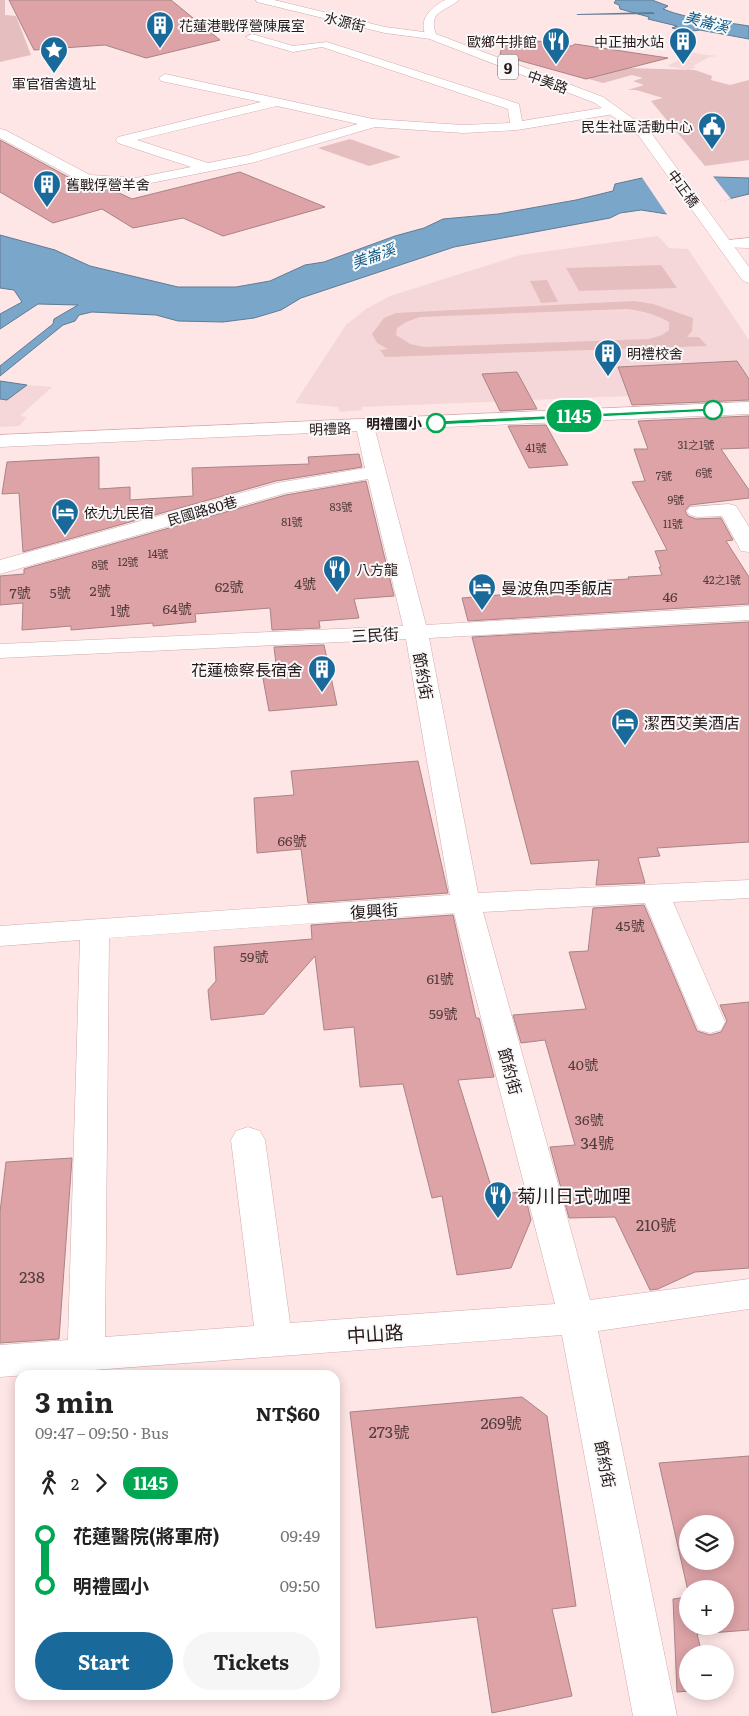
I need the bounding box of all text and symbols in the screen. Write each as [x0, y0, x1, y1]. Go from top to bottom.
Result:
water label: 美崙溪 [682, 4, 734, 38]
street label: 水源街 [322, 6, 368, 36]
building icon: 花蓮港戰俘營陳展室 [145, 10, 175, 49]
place label: 花蓮港戰俘營陳展室 [179, 15, 305, 35]
restaurant icon: 歐鄉牛排館 [541, 26, 571, 65]
building icon: 中正抽水站 [668, 26, 698, 65]
place label: 歐鄉牛排館 [467, 31, 537, 51]
place label: 中正抽水站 [594, 31, 664, 51]
place icon: 軍官宿舍遺址 [39, 35, 69, 74]
road number: 9 [498, 54, 518, 80]
street label: 中美路 [525, 64, 571, 98]
place label: 軍官宿舍遺址 [12, 73, 96, 93]
public building icon: 民生社區活動中心 [697, 111, 727, 150]
place label: 民生社區活動中心 [581, 116, 693, 136]
street label: 中正橋 [664, 165, 704, 211]
building icon: 舊戰俘營羊舍 [32, 169, 62, 208]
place label: 舊戰俘營羊舍 [66, 174, 150, 194]
water label: 美崙溪 [348, 236, 400, 274]
building icon: 明禮校舍 [593, 338, 623, 377]
place label: 明禮校舍 [627, 343, 683, 363]
line badge: 1145 [539, 400, 609, 432]
unlabelled marker [703, 400, 723, 420]
text: 1145 [557, 402, 591, 429]
place label: 明禮國小 [366, 413, 422, 433]
marker: 明禮國小 [426, 413, 446, 433]
street label: 明禮路 [309, 417, 351, 439]
house number: 31之1號 [678, 436, 714, 452]
house number: 41號 [525, 439, 547, 455]
house number: 6號 [696, 464, 712, 480]
house number: 7號 [656, 467, 672, 483]
street label: 民國路80巷 [165, 490, 239, 530]
house number: 9號 [668, 491, 684, 507]
hotel icon: 依九九民宿 [50, 497, 80, 536]
house number: 83號 [329, 498, 353, 514]
place label: 依九九民宿 [84, 502, 154, 522]
house number: 81號 [281, 513, 303, 529]
house number: 11號 [663, 515, 683, 531]
house number: 14號 [147, 545, 169, 561]
house number: 12號 [117, 553, 139, 569]
restaurant icon: 八方龍 [322, 554, 352, 593]
house number: 8號 [91, 556, 109, 572]
place label: 八方龍 [356, 559, 398, 579]
house number: 42之1號 [703, 571, 741, 587]
hotel icon: 曼波魚四季飯店 [467, 572, 497, 611]
house number: 4號 [294, 573, 316, 593]
place label: 曼波魚四季飯店 [501, 575, 613, 599]
house number: 62號 [215, 576, 243, 596]
house number: 2號 [89, 580, 111, 600]
house number: 7號 [9, 582, 31, 602]
house number: 5號 [49, 582, 71, 602]
house number: 46 [662, 586, 678, 606]
house number: 64號 [162, 598, 192, 618]
house number: 1號 [110, 600, 130, 620]
street label: 三民街 [350, 621, 400, 647]
street label: 節約街 [408, 650, 440, 702]
building icon: 花蓮檢察長宿舍 [307, 654, 337, 693]
place label: 花蓮檢察長宿舍 [191, 657, 303, 681]
hotel icon: 潔西艾美酒店 [610, 707, 640, 746]
place label: 潔西艾美酒店 [644, 710, 740, 734]
house number: 66號 [277, 830, 307, 850]
street label: 復興街 [349, 896, 399, 924]
house number: 45號 [616, 915, 644, 935]
house number: 59號 [240, 946, 268, 966]
house number: 61號 [426, 968, 454, 988]
house number: 59號 [429, 1003, 457, 1023]
street label: 節約街 [493, 1045, 529, 1097]
house number: 40號 [568, 1054, 598, 1074]
house number: 36號 [574, 1109, 604, 1129]
house number: 34號 [580, 1130, 614, 1154]
restaurant icon: 菊川日式咖哩 [483, 1180, 513, 1219]
place label: 菊川日式咖哩 [517, 1181, 631, 1209]
house number: 210號 [636, 1212, 676, 1236]
house number: 238 [19, 1264, 45, 1288]
street label: 中山路 [346, 1317, 404, 1349]
text: 3 min [35, 1380, 114, 1422]
text: NT$60 [256, 1399, 320, 1427]
house number: 269號 [480, 1410, 522, 1434]
house number: 273號 [369, 1419, 409, 1443]
text: 09:47 – 09:50 · Bus [35, 1420, 168, 1444]
street label: 節約街 [590, 1438, 622, 1490]
icon: walk [35, 1469, 63, 1497]
icon: forward [87, 1469, 115, 1497]
text: 1145 [133, 1469, 168, 1496]
text: 2 [71, 1471, 79, 1495]
map controls [679, 1515, 734, 1700]
button: layers [679, 1515, 734, 1570]
text: 花蓮醫院(將軍府) [73, 1521, 220, 1549]
text: 09:49 [280, 1523, 320, 1547]
text: 明禮國小 [73, 1571, 149, 1599]
text: 09:50 [280, 1573, 320, 1597]
button: + [679, 1580, 734, 1635]
button: Start [35, 1632, 173, 1690]
button: Tickets [183, 1632, 320, 1690]
button: − [679, 1645, 734, 1700]

